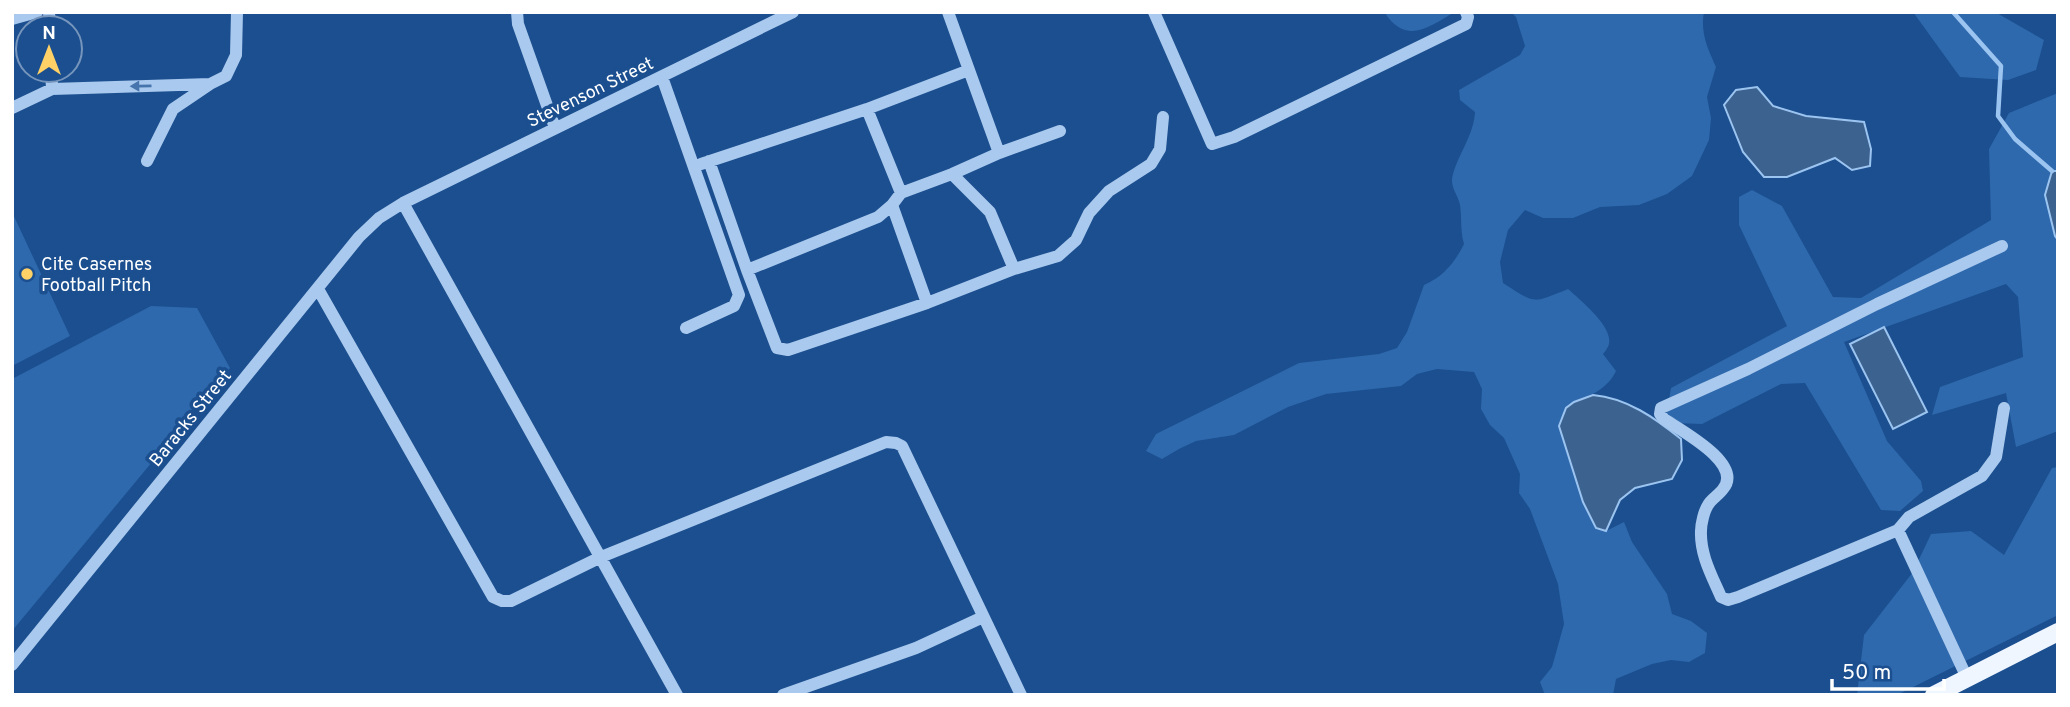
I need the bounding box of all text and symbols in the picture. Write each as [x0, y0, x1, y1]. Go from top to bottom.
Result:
north arrow [14, 14, 84, 84]
text: N [42, 22, 56, 46]
street label: Stevenson Street [524, 53, 658, 134]
one-way arrow [130, 80, 152, 91]
place label: Cite Casernes Football Pitch [41, 254, 152, 298]
marker: Cite Casernes Football Pitch [19, 266, 35, 282]
street label: Baracks Street [145, 366, 237, 472]
scale bar [1832, 648, 1944, 692]
text: 50 m [1842, 660, 1891, 687]

